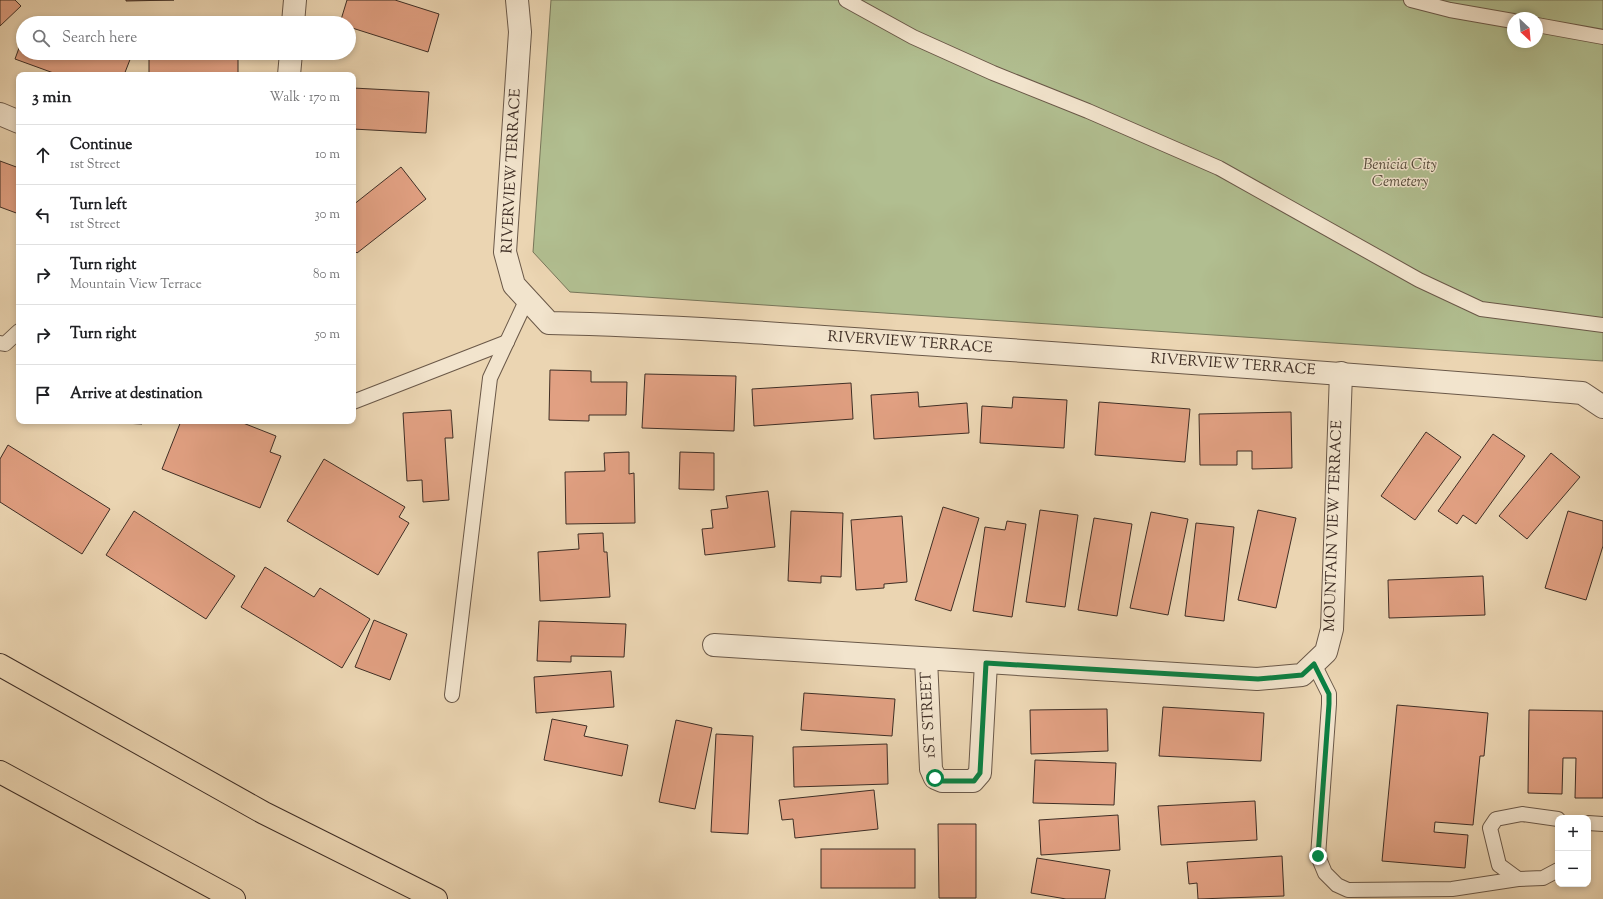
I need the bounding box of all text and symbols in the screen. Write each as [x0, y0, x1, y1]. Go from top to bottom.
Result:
north arrow [1507, 12, 1543, 48]
search box [16, 16, 356, 60]
icon: search [30, 27, 52, 49]
text: Search here [62, 28, 137, 49]
text: 3 min [32, 86, 71, 110]
street label: RIVERVIEW TERRACE [497, 88, 527, 254]
text: Walk · 170 m [270, 89, 340, 107]
text: Continue [70, 135, 132, 156]
icon: ahead [32, 144, 54, 166]
text: 10 m [315, 146, 340, 164]
park label: Benicia City Cemetery [1363, 155, 1437, 193]
text: 1st Street [70, 156, 120, 174]
text: Turn left [70, 195, 127, 216]
icon: left [32, 204, 54, 226]
text: 30 m [314, 206, 340, 224]
text: 1st Street [70, 216, 120, 234]
text: Turn right [70, 255, 136, 276]
icon: right [32, 264, 54, 286]
text: 80 m [313, 266, 340, 284]
text: Mountain View Terrace [70, 276, 202, 294]
icon: right [32, 324, 54, 346]
text: Turn right [70, 324, 136, 345]
text: 50 m [315, 326, 340, 344]
street label: RIVERVIEW TERRACE [827, 327, 993, 359]
street label: RIVERVIEW TERRACE [1150, 349, 1316, 381]
icon: arrive [32, 384, 54, 406]
text: Arrive at destination [70, 384, 203, 405]
street label: MOUNTAIN VIEW TERRACE [1320, 420, 1348, 632]
street label: 1ST STREET [916, 671, 942, 759]
route start [926, 769, 944, 787]
map controls [1555, 815, 1591, 887]
button: + [1555, 815, 1591, 851]
route end [1309, 847, 1327, 865]
button: − [1555, 851, 1591, 887]

